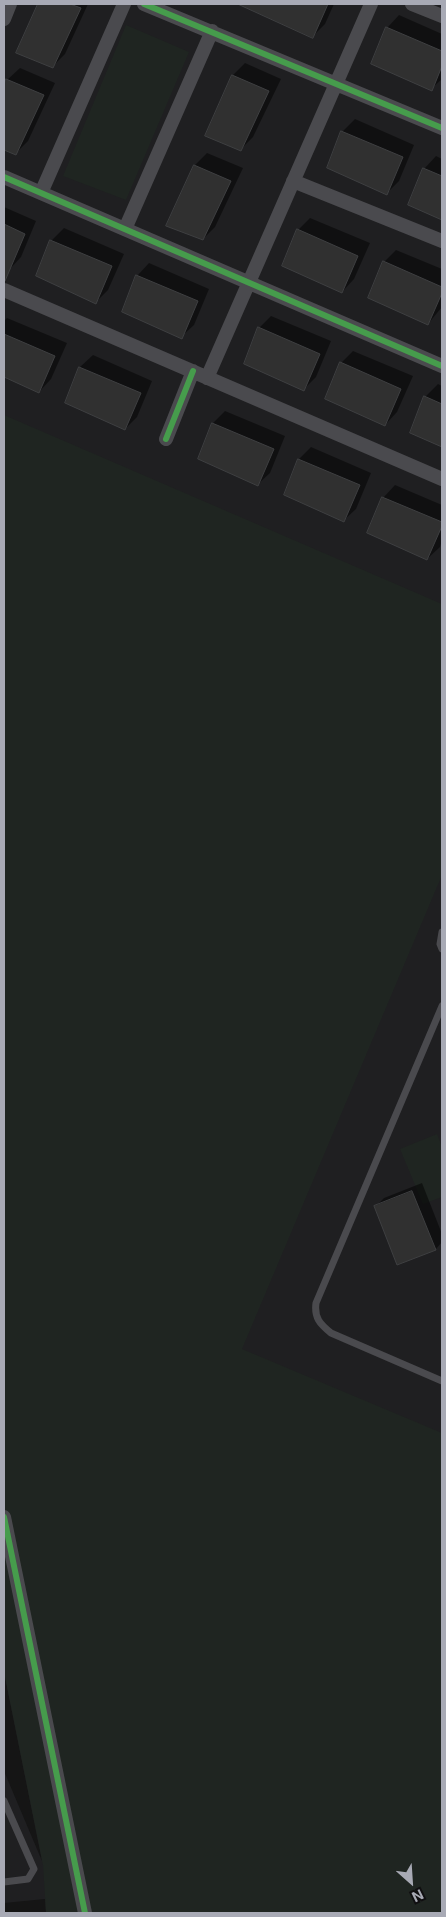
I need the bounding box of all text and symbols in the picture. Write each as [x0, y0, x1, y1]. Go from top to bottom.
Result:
north arrow [386, 1857, 436, 1907]
text: N [409, 1886, 426, 1906]

